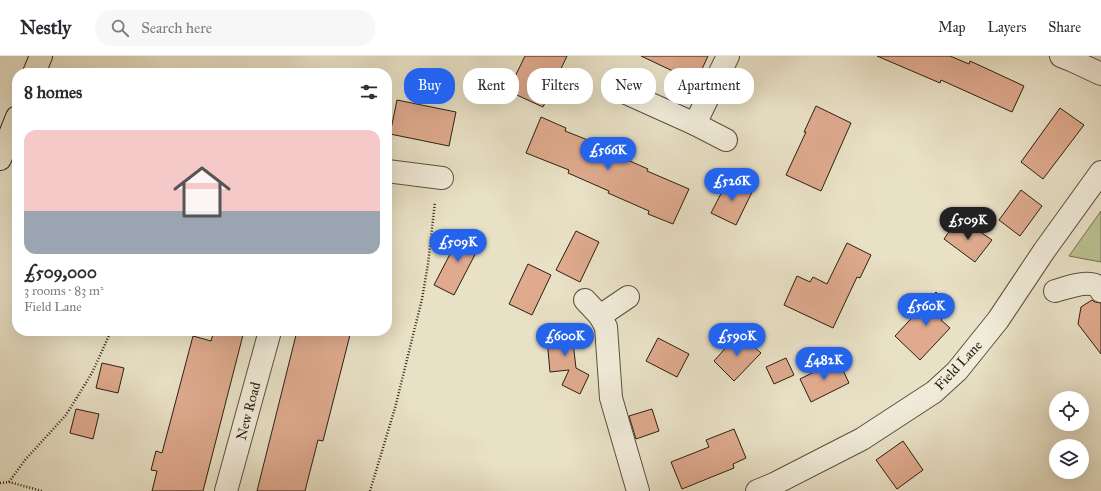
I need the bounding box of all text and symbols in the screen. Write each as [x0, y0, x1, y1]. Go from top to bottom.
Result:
search box [95, 10, 375, 46]
text: Nestly [20, 16, 71, 39]
icon: search [109, 17, 131, 39]
text: Search here [141, 19, 212, 37]
text: Map [938, 19, 966, 36]
text: Layers [988, 19, 1026, 36]
text: Share [1048, 19, 1081, 36]
chip: Buy [404, 68, 455, 104]
chip: Rent [463, 68, 519, 104]
chip: Filters [527, 68, 593, 104]
chip: New [601, 68, 656, 104]
chip: Apartment [664, 68, 754, 104]
icon: filters [358, 81, 380, 103]
text: 8 homes [24, 82, 82, 103]
pin: £566K [580, 137, 636, 171]
text: £566K [589, 142, 627, 158]
icon: home [166, 156, 238, 228]
pin: £526K [704, 168, 760, 202]
text: £526K [713, 173, 751, 189]
pin: £509K [940, 207, 996, 241]
text: £509K [949, 212, 987, 228]
pin: £509K [430, 229, 486, 263]
text: £509K [439, 234, 477, 250]
text: £509,000 [24, 262, 97, 283]
text: 3 rooms · 83 m² [24, 283, 104, 299]
pin: £560K [898, 293, 954, 327]
text: £560K [907, 298, 945, 314]
text: Field Lane [24, 299, 82, 315]
pin: £600K [537, 323, 593, 357]
pin: £590K [709, 323, 765, 357]
text: £600K [545, 328, 585, 344]
text: £590K [718, 328, 756, 344]
street label: Field Lane [931, 337, 986, 394]
pin: £482K [796, 347, 852, 381]
text: £482K [805, 352, 843, 368]
street label: New Road [233, 380, 264, 442]
map controls [1049, 391, 1089, 479]
button: locate [1049, 391, 1089, 431]
button: layers [1049, 439, 1089, 479]

